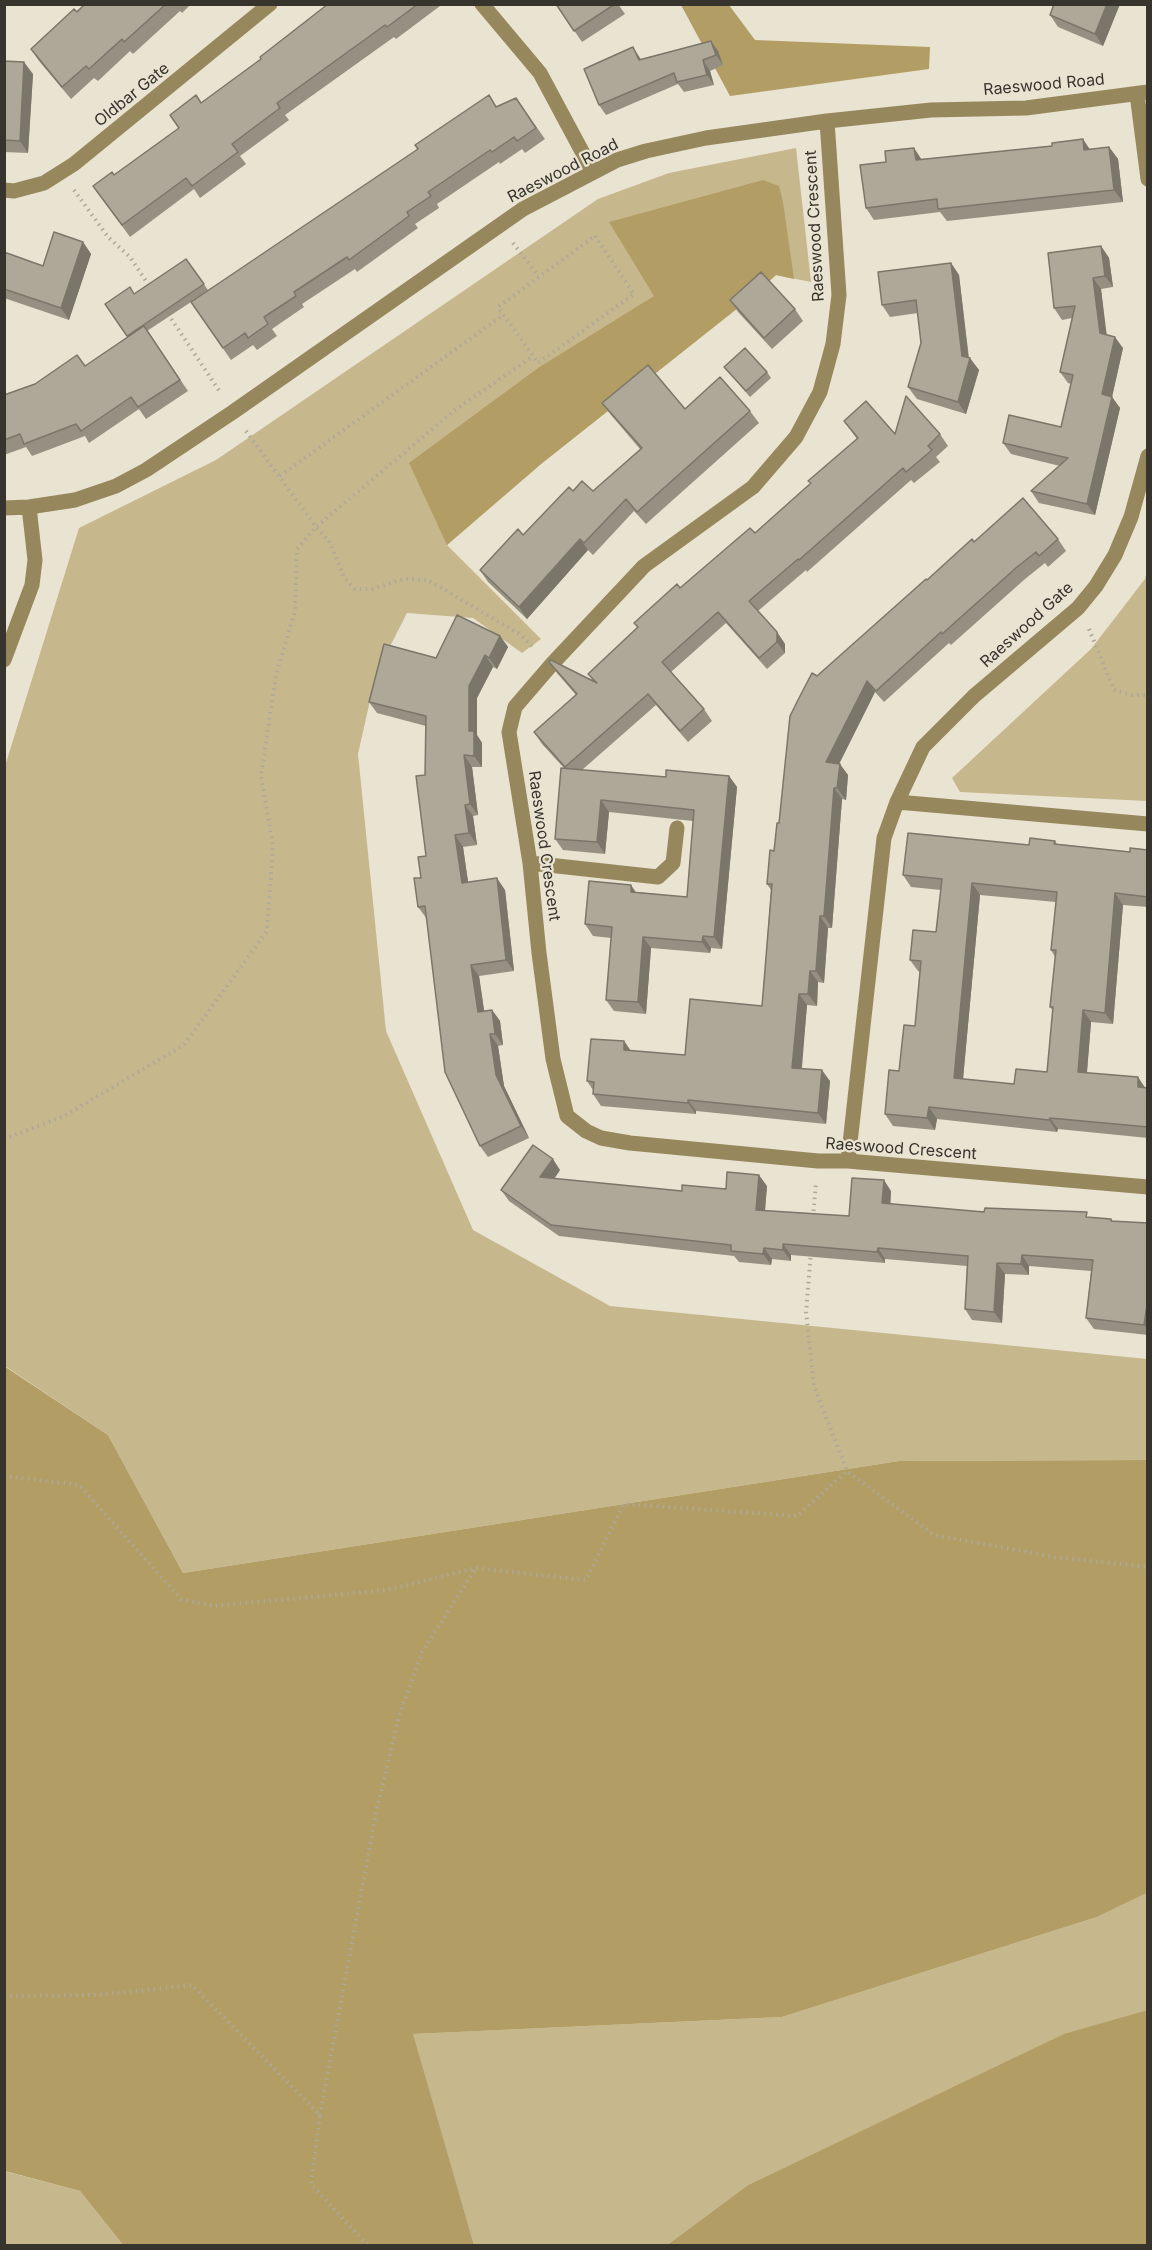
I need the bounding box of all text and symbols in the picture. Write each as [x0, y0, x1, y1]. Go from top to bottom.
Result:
street label: Oldbar Gate [91, 59, 173, 131]
street label: Raeswood Road [982, 70, 1106, 100]
street label: Raeswood Road [504, 135, 622, 207]
street label: Raeswood Crescent [801, 150, 829, 302]
street label: Raeswood Gate [977, 578, 1077, 672]
street label: Raeswood Crescent [524, 770, 564, 922]
street label: Raeswood Crescent [825, 1134, 977, 1164]

